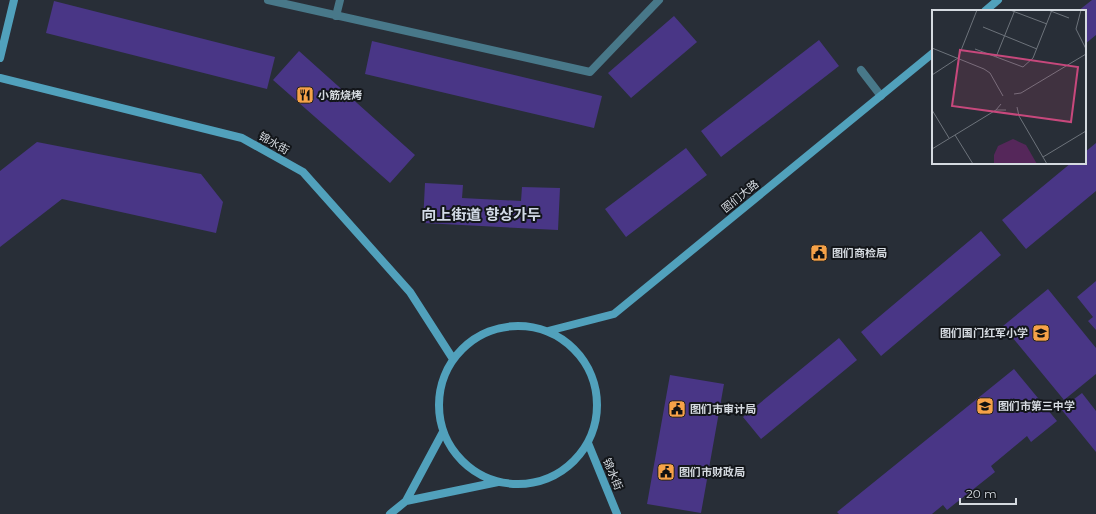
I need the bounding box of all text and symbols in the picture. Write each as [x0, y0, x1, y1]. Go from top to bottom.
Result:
inset map [932, 10, 1086, 164]
restaurant icon: 小筋烧烤 [295, 85, 315, 105]
place label: 小筋烧烤 [318, 88, 362, 102]
street label: 锦水街 [256, 129, 292, 157]
street label: 图们大路 [718, 177, 762, 215]
district label: 向上街道 향상가두 [421, 205, 541, 224]
public building icon: 图们商检局 [809, 243, 829, 263]
place label: 图们商检局 [832, 246, 887, 260]
school or university icon: 图们国门红军小学 [1031, 323, 1051, 343]
place label: 图们国门红军小学 [940, 326, 1028, 340]
school or university icon: 图们市第三中学 [975, 396, 995, 416]
public building icon: 图们市审计局 [667, 399, 687, 419]
place label: 图们市第三中学 [998, 399, 1075, 413]
place label: 图们市审计局 [690, 402, 756, 416]
street label: 锦水街 [600, 456, 626, 492]
public building icon: 图们市财政局 [656, 462, 676, 482]
place label: 图们市财政局 [679, 465, 745, 479]
scale bar [960, 480, 1016, 506]
text: 20 m [966, 486, 997, 501]

